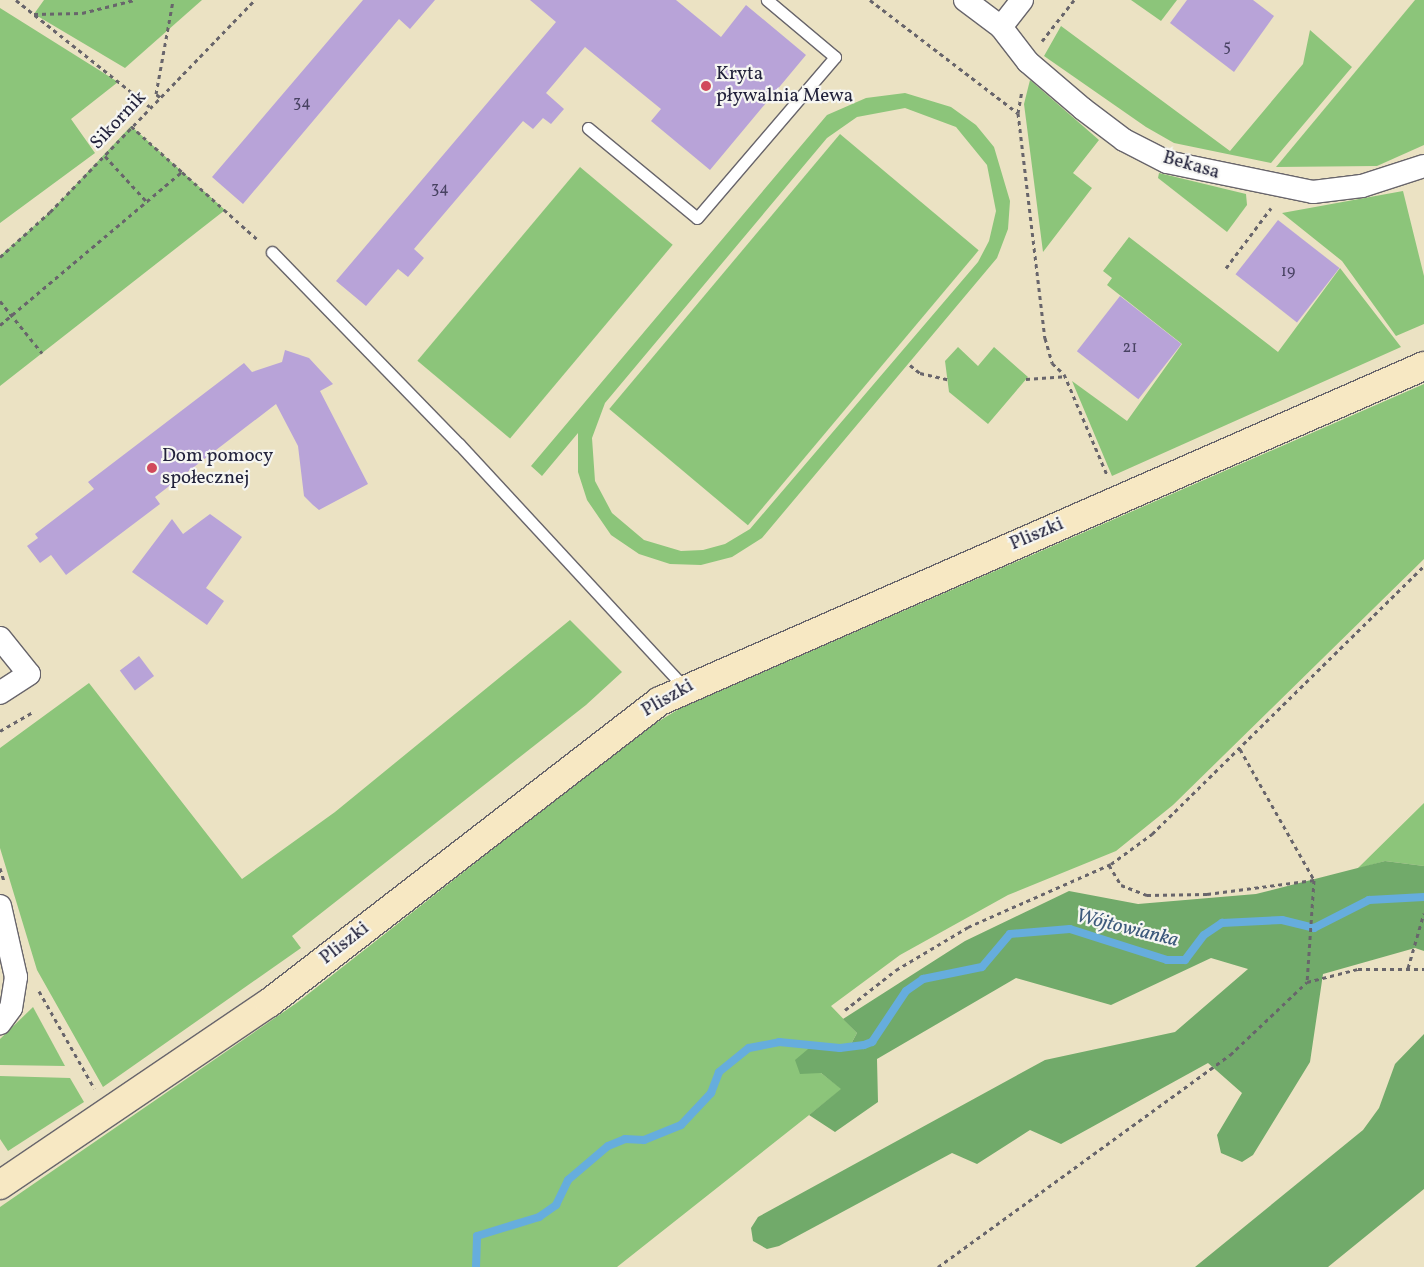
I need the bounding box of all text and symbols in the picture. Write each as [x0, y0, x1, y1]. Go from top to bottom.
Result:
house number: 5 [1223, 37, 1231, 57]
place label: Kryta pływalnia Mewa [716, 64, 853, 108]
marker: Kryta pływalnia Mewa [700, 80, 712, 92]
street label: Sikornik [86, 87, 152, 155]
house number: 34 [293, 93, 311, 113]
street label: Bekasa [1160, 147, 1222, 185]
house number: 34 [431, 179, 449, 199]
house number: 19 [1281, 262, 1295, 282]
house number: 21 [1123, 338, 1137, 358]
place label: Dom pomocy społecznej [162, 446, 273, 490]
marker: Dom pomocy społecznej [146, 462, 158, 474]
street label: Pliszki [1007, 514, 1067, 556]
street label: Pliszki [638, 675, 698, 723]
water label: Wójtowianka [1073, 905, 1181, 953]
street label: Pliszki [316, 918, 374, 970]

